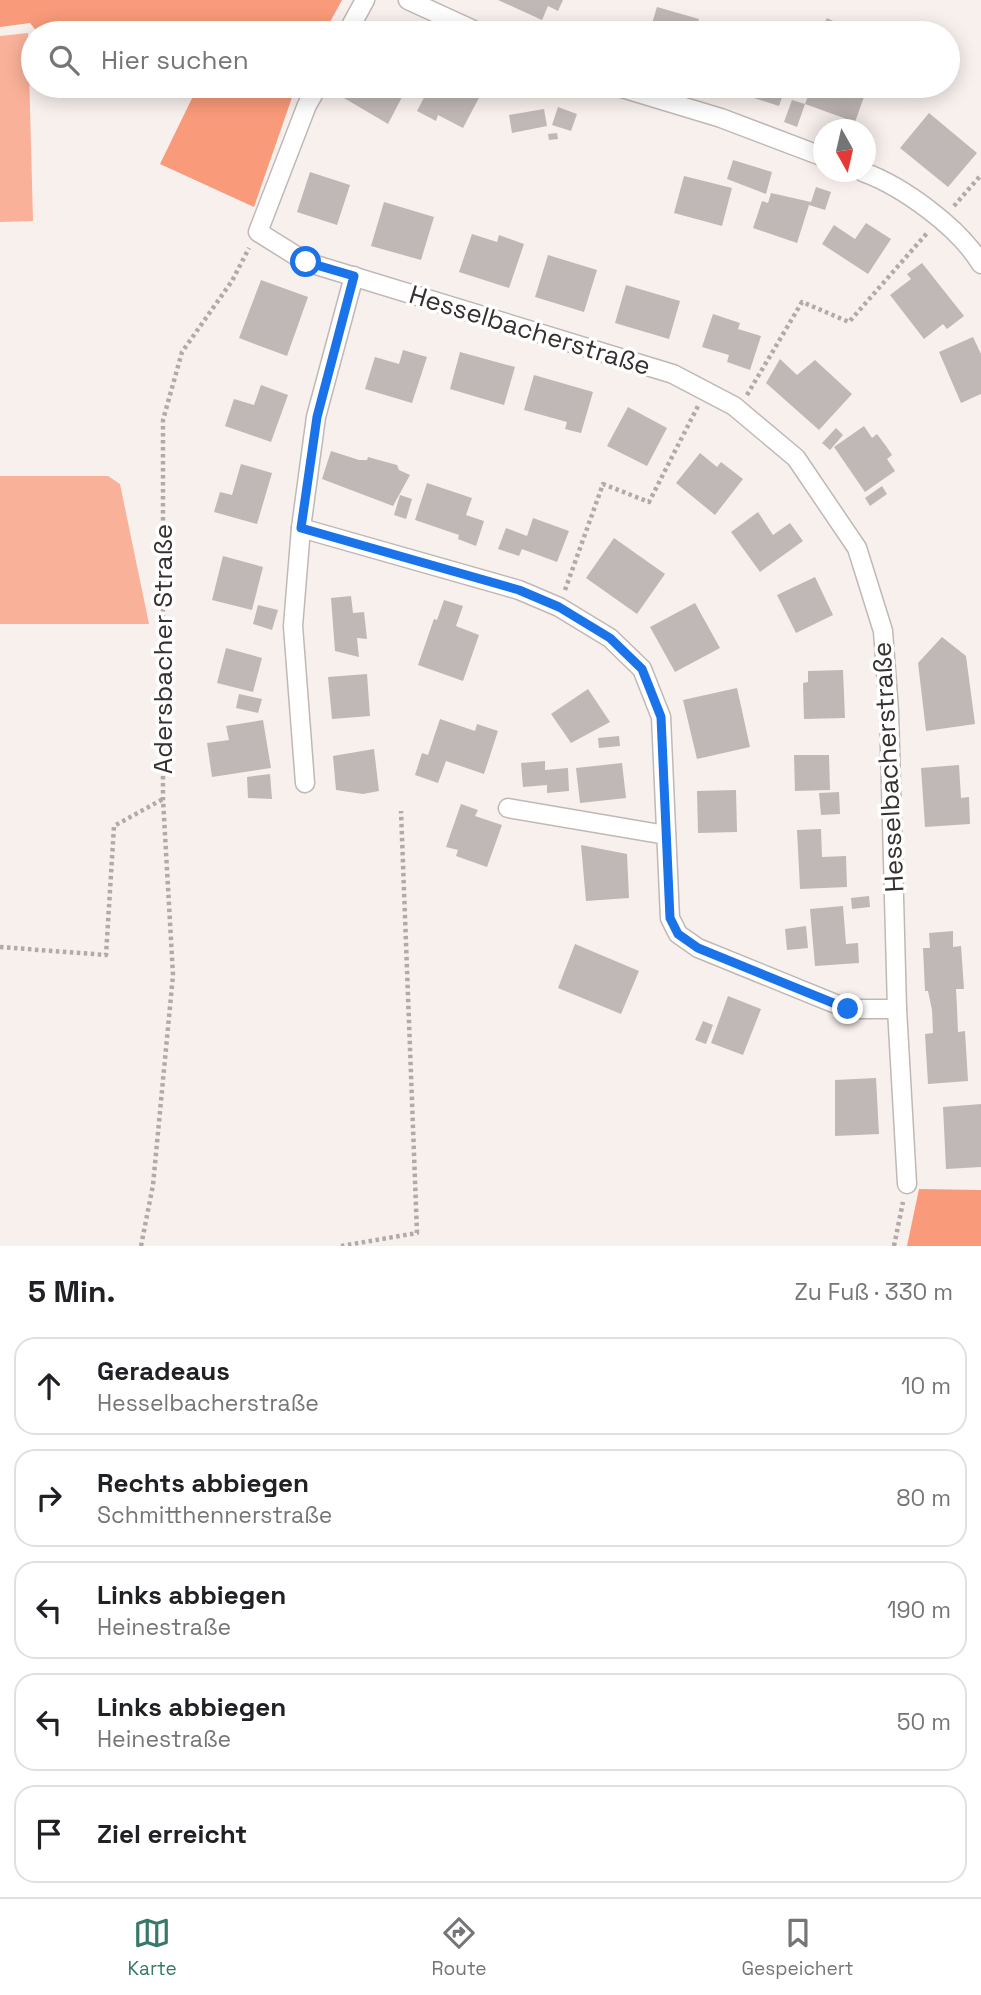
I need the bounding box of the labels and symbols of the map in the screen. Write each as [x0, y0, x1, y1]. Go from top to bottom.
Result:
north arrow [813, 119, 876, 182]
route start [290, 246, 321, 277]
street label: Hesselbacherstraße [405, 277, 655, 383]
street label: Adersbacher Straße [146, 524, 180, 774]
street label: Hesselbacherstraße [864, 641, 912, 893]
route end [832, 993, 863, 1024]

